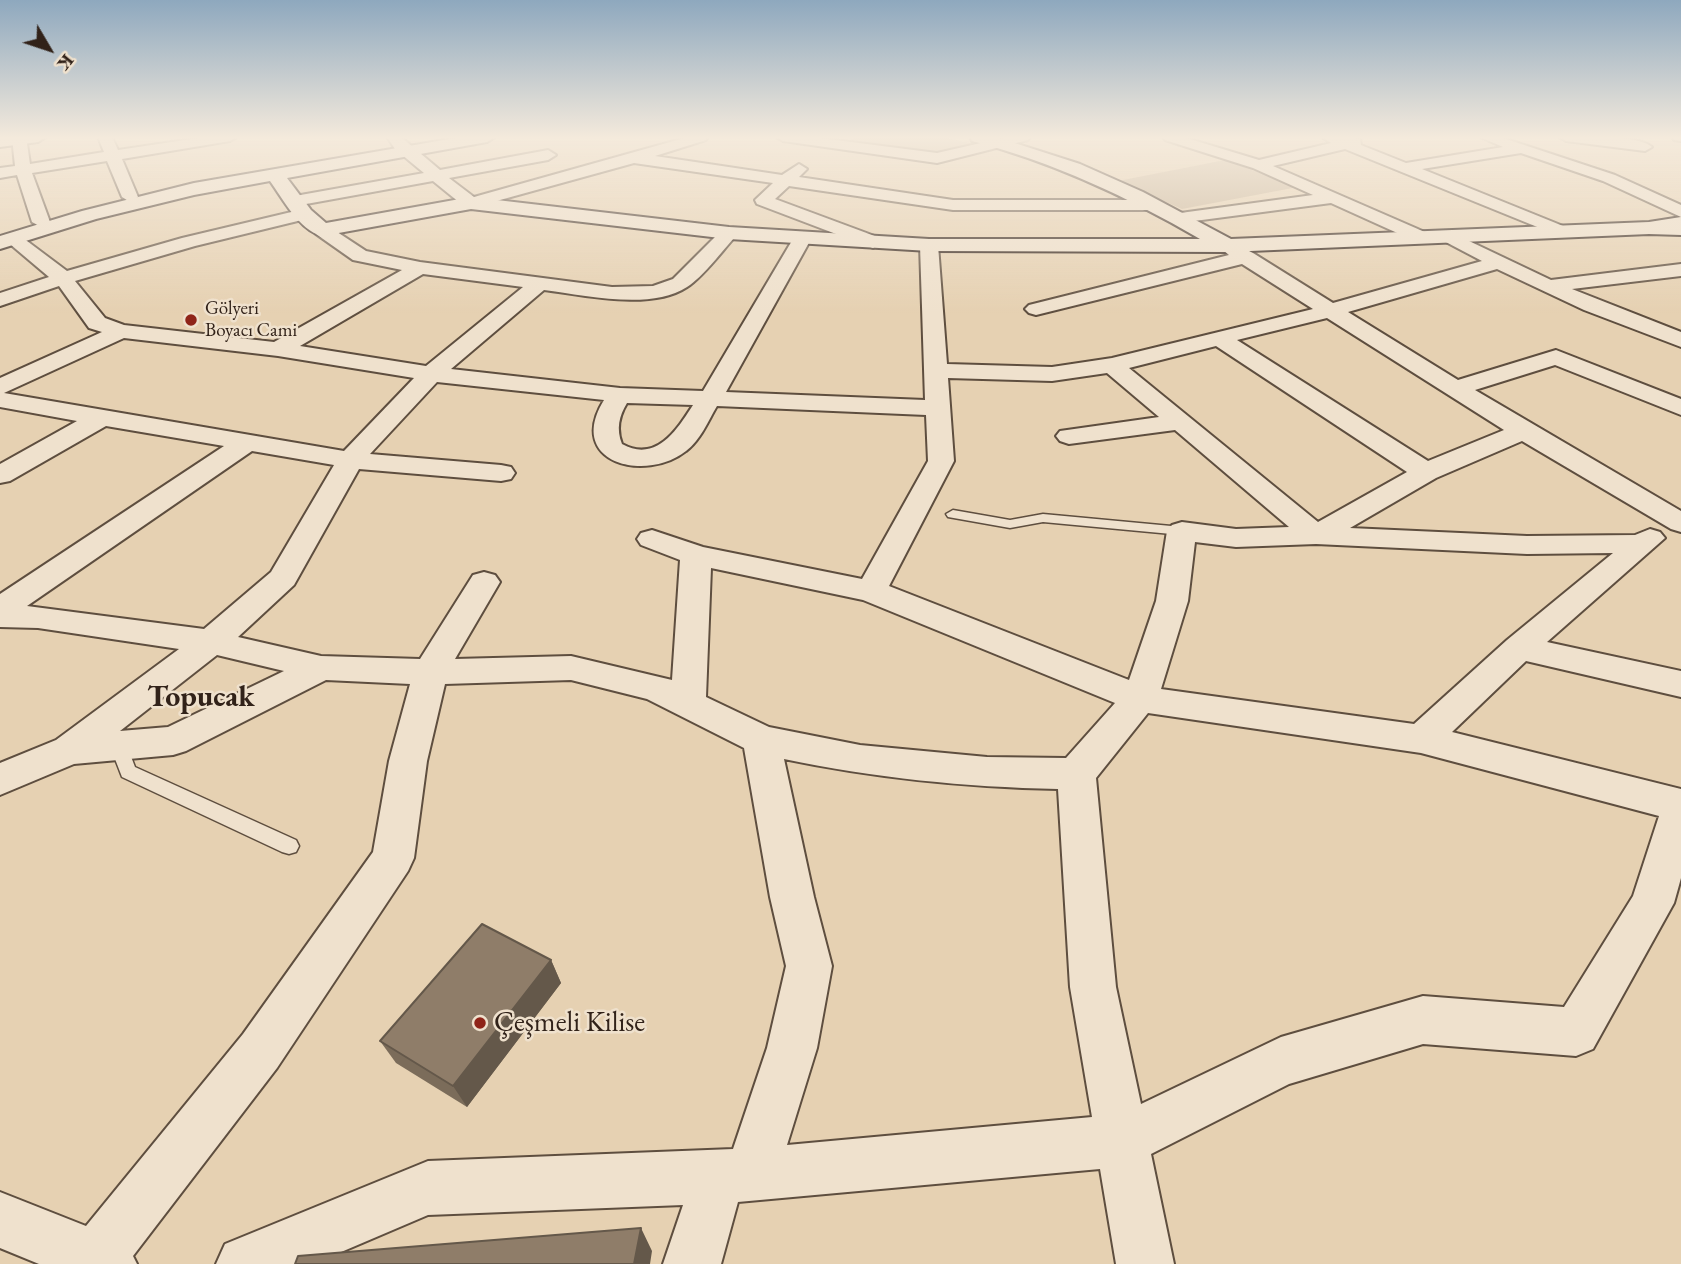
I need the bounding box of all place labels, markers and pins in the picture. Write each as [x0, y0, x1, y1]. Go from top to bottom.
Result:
place label: Gölyeri Boyacı Cami [205, 298, 297, 342]
marker: Gölyeri Boyacı Cami [183, 312, 199, 328]
place label: Çeşmeli Kilise [494, 1006, 645, 1040]
marker: Çeşmeli Kilise [472, 1015, 488, 1031]

